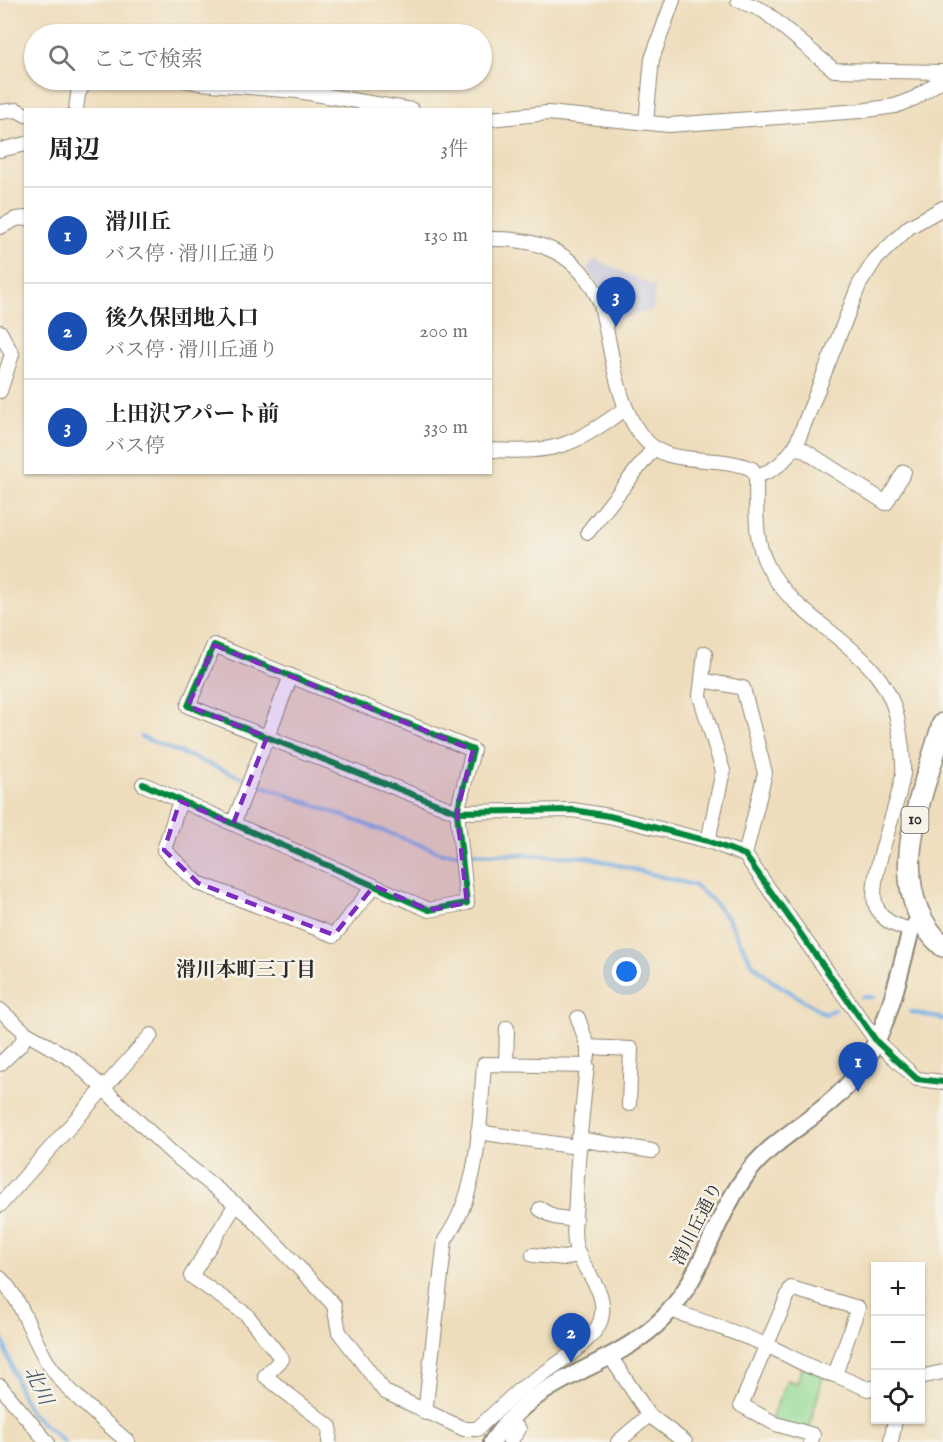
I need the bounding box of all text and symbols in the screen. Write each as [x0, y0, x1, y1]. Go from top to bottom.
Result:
search box [24, 24, 492, 90]
icon: search [45, 41, 78, 74]
text: ここで検索 [93, 46, 203, 74]
text: 周辺 [48, 134, 100, 167]
text: 3件 [441, 137, 468, 162]
text: 滑川丘 [105, 209, 171, 237]
text: 1 [64, 223, 71, 248]
text: 130 m [423, 223, 468, 248]
text: バス停 · 滑川丘通り [105, 242, 278, 267]
pin: 3 [596, 278, 636, 327]
text: 後久保団地入口 [105, 305, 259, 333]
text: 2 [63, 319, 72, 344]
text: 200 m [419, 319, 468, 344]
text: バス停 · 滑川丘通り [105, 338, 278, 363]
text: 上田沢アパート前 [105, 401, 279, 429]
text: 3 [64, 415, 71, 440]
text: 330 m [423, 415, 468, 440]
text: バス停 [105, 434, 165, 459]
road number: 10 [902, 807, 928, 833]
your location [612, 957, 641, 986]
district label: 滑川本町三丁目 [176, 958, 316, 983]
pin: 1 [838, 1042, 878, 1092]
street label: 滑川丘通り [667, 1179, 729, 1269]
map controls [871, 1262, 925, 1424]
button: + [871, 1262, 925, 1316]
pin: 2 [552, 1314, 590, 1363]
button: − [871, 1316, 925, 1370]
water label: 北川 [18, 1363, 59, 1411]
button: locate [871, 1370, 925, 1424]

